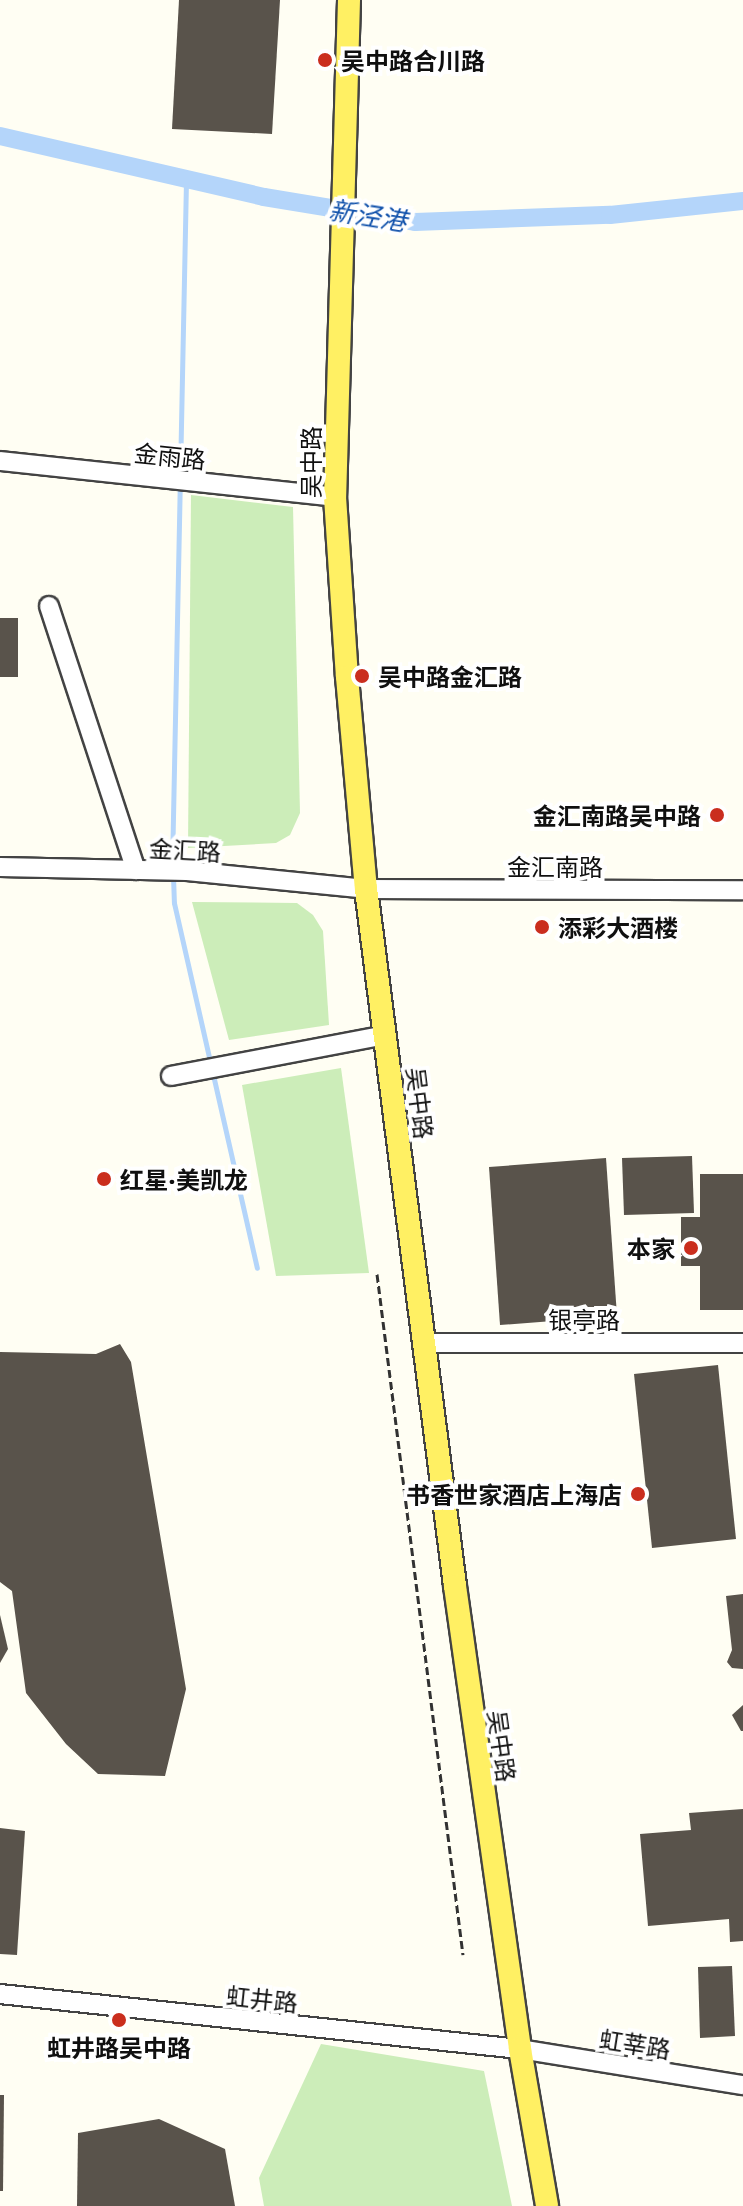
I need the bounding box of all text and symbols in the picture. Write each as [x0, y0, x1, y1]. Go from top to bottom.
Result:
place label: 吴中路合川路 [341, 46, 485, 74]
marker: 吴中路合川路 [316, 51, 334, 69]
water label: 新泾港 [327, 192, 409, 236]
street label: 吴中路 [296, 426, 324, 498]
street label: 金雨路 [133, 437, 207, 473]
place label: 吴中路金汇路 [378, 662, 522, 690]
marker: 吴中路金汇路 [353, 667, 371, 685]
place label: 金汇南路吴中路 [533, 801, 701, 829]
marker: 金汇南路吴中路 [708, 806, 726, 824]
street label: 金汇路 [148, 833, 222, 865]
street label: 金汇南路 [507, 852, 603, 880]
place label: 添彩大酒楼 [558, 913, 678, 941]
marker: 添彩大酒楼 [533, 918, 551, 936]
street label: 吴中路 [402, 1066, 440, 1140]
place label: 红星·美凯龙 [120, 1165, 248, 1193]
marker: 红星·美凯龙 [95, 1170, 113, 1188]
place label: 本家 [627, 1234, 675, 1262]
marker: 本家 [682, 1239, 700, 1257]
street label: 银亭路 [548, 1305, 620, 1333]
place label: 书香世家酒店上海店 [406, 1480, 622, 1508]
marker: 书香世家酒店上海店 [629, 1485, 647, 1503]
street label: 吴中路 [484, 1708, 522, 1784]
street label: 虹井路 [225, 1980, 299, 2016]
marker: 虹井路吴中路 [110, 2011, 128, 2029]
street label: 虹莘路 [597, 2023, 673, 2063]
place label: 虹井路吴中路 [47, 2033, 191, 2061]

